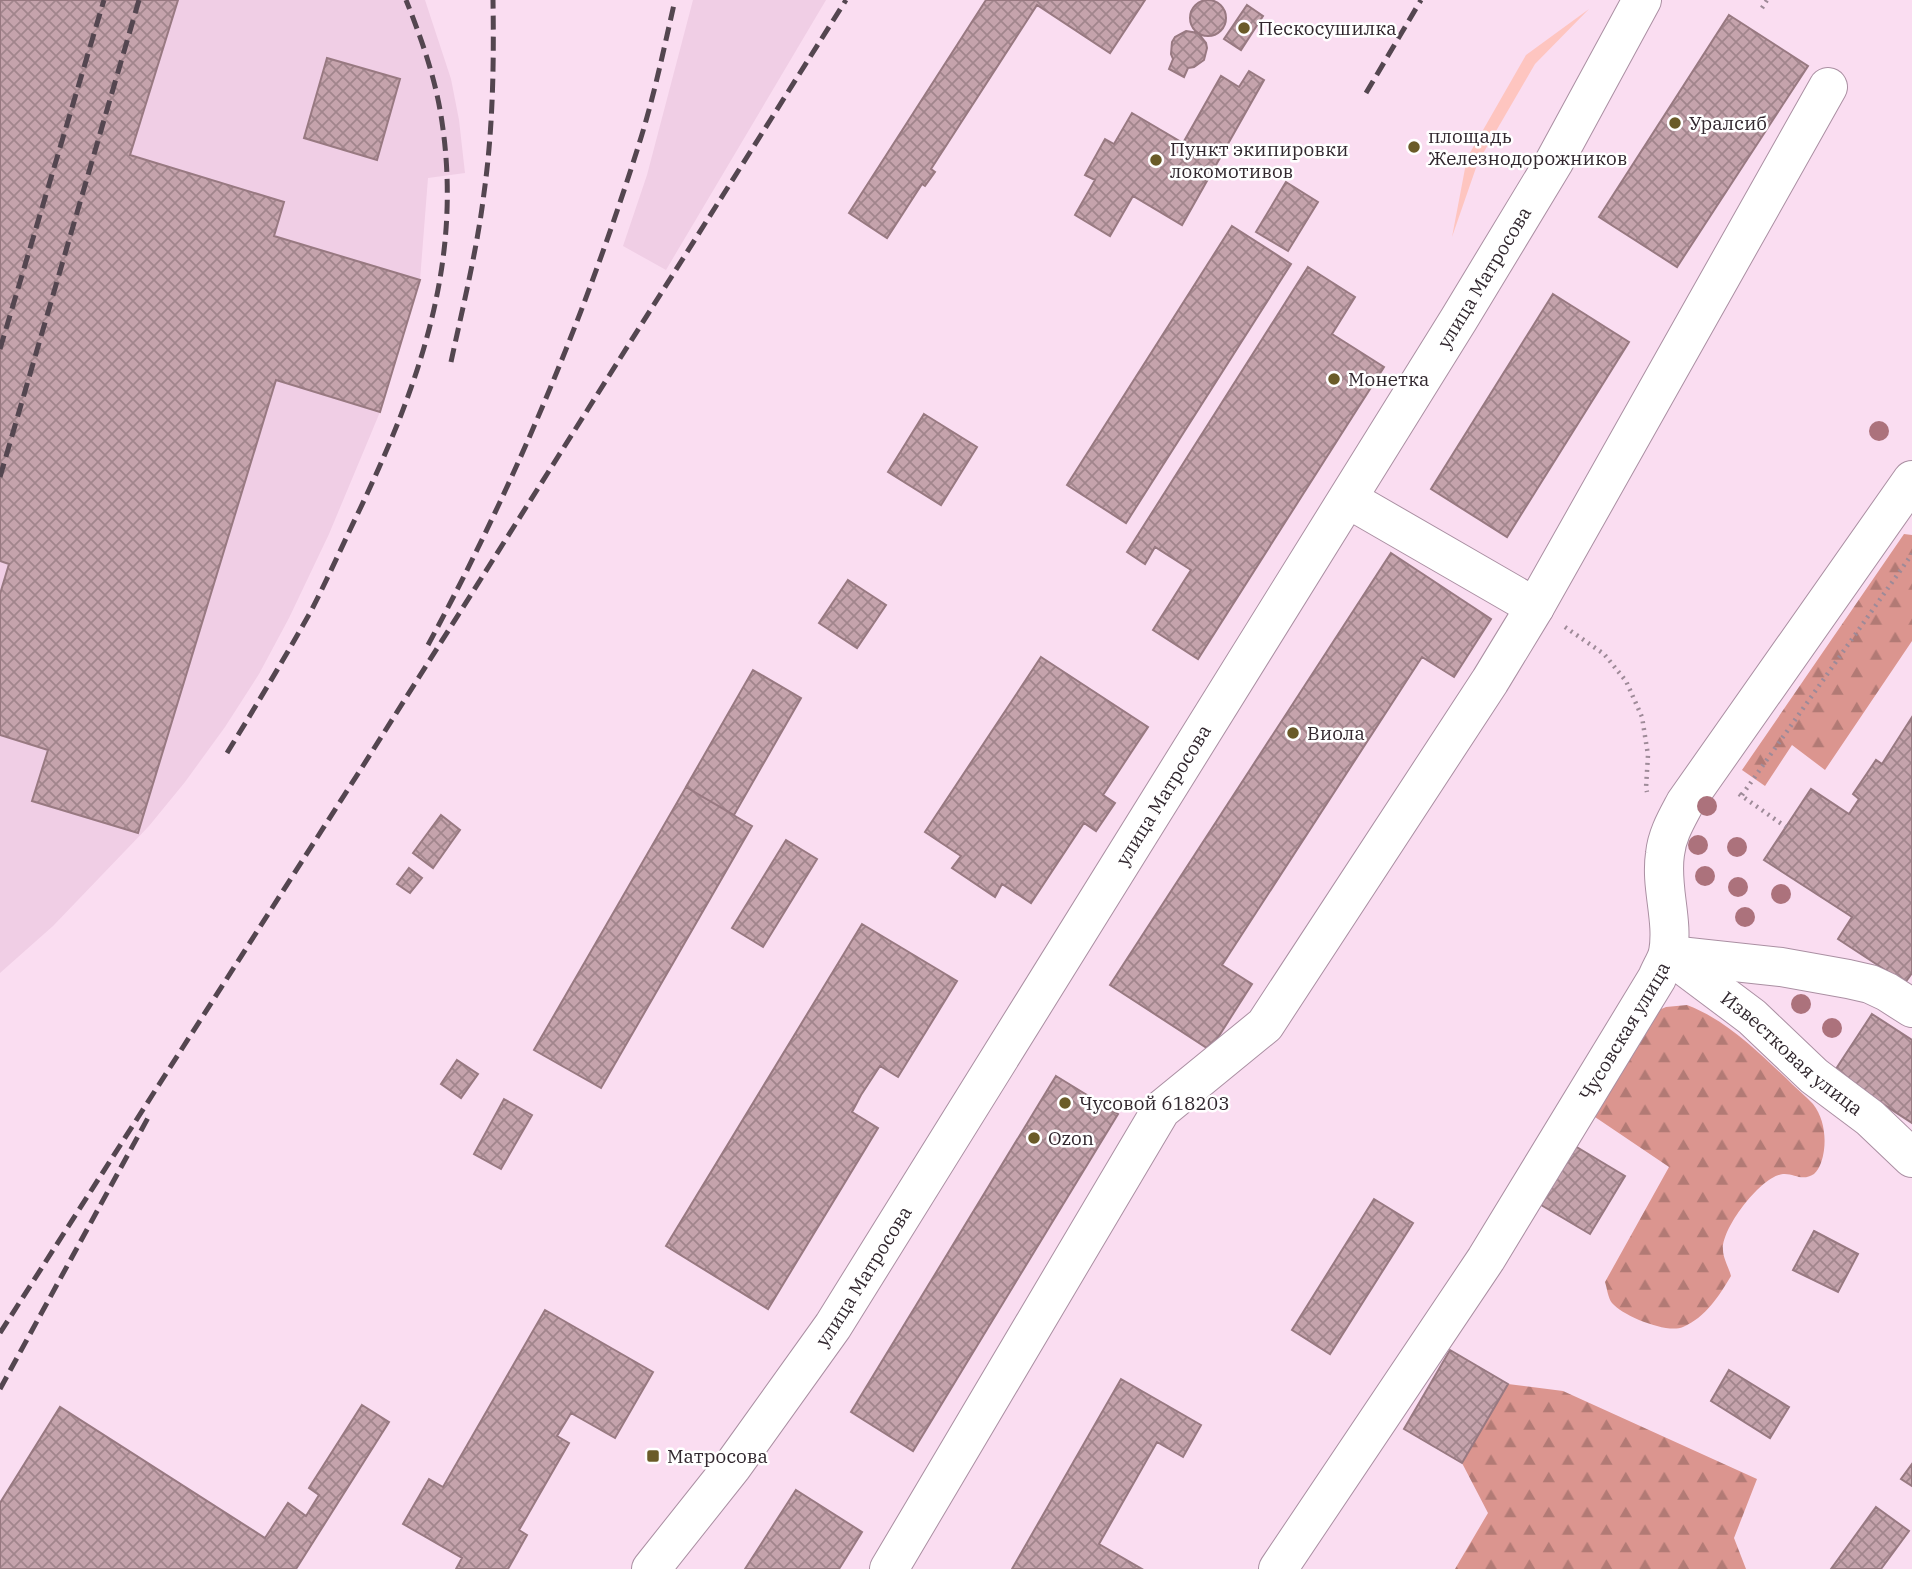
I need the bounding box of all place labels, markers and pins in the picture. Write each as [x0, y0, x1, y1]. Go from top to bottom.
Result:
place label: Пескосушилка [1258, 16, 1397, 40]
marker: Пескосушилка [1236, 20, 1252, 36]
place label: Уралсиб [1689, 111, 1767, 135]
marker: Уралсиб [1667, 115, 1683, 131]
place label: площадь Железнодорожников [1428, 124, 1627, 170]
place label: Пункт экипировки локомотивов [1170, 137, 1349, 183]
marker: площадь Железнодорожников [1406, 139, 1422, 155]
marker: Пункт экипировки локомотивов [1148, 152, 1164, 168]
place label: Монетка [1348, 367, 1429, 391]
marker: Монетка [1326, 371, 1342, 387]
place label: Виола [1307, 721, 1365, 745]
marker: Виола [1285, 725, 1301, 741]
place label: Чусовой 618203 [1079, 1091, 1230, 1115]
marker: Чусовой 618203 [1057, 1095, 1073, 1111]
place label: Ozon [1048, 1126, 1094, 1150]
marker: Ozon [1026, 1130, 1042, 1146]
place label: Матросова [667, 1444, 768, 1468]
marker: Матросова [645, 1448, 661, 1464]

